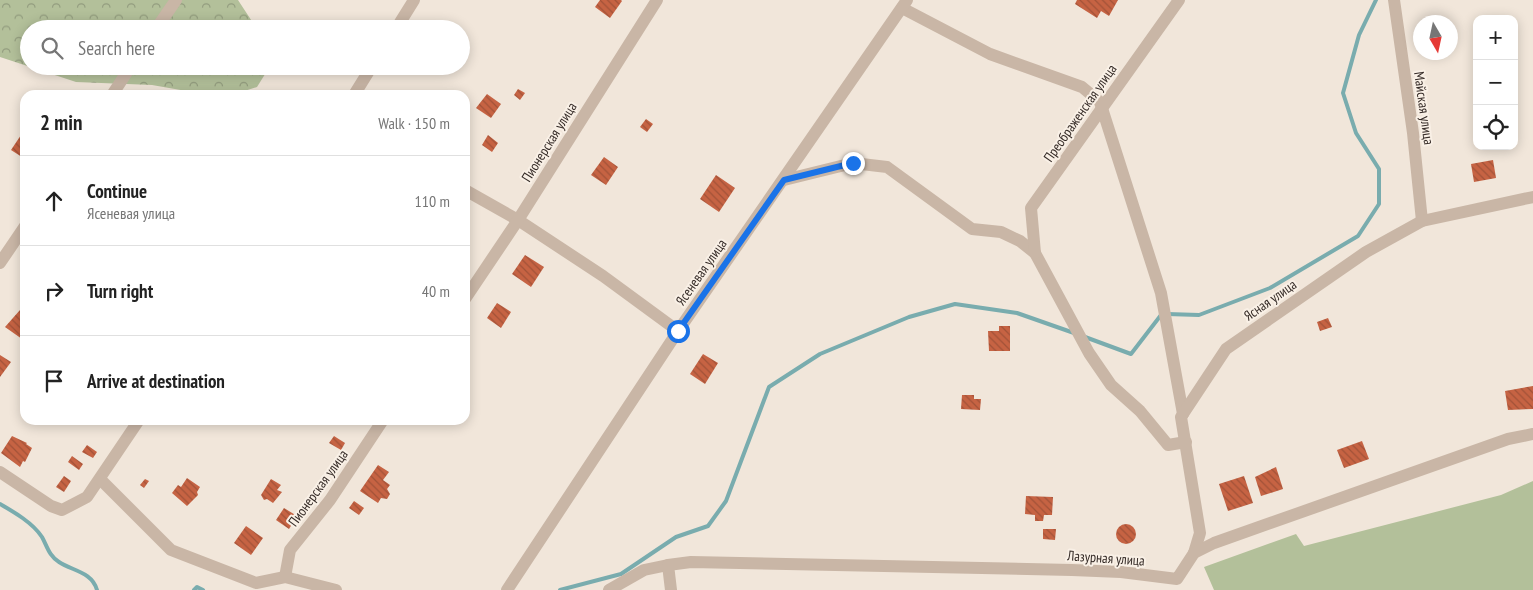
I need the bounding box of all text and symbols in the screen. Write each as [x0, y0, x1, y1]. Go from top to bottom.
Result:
north arrow [1413, 15, 1458, 60]
map controls [1473, 15, 1518, 150]
button: + [1473, 15, 1518, 60]
search box [20, 20, 470, 75]
icon: search [38, 34, 66, 62]
text: Search here [78, 36, 155, 60]
button: − [1473, 60, 1518, 105]
street label: Преображенская улица [1040, 61, 1120, 165]
street label: Майская улица [1410, 70, 1438, 146]
street label: Пионерская улица [517, 99, 581, 185]
button: locate [1473, 105, 1518, 150]
text: 2 min [40, 109, 82, 136]
text: Walk · 150 m [378, 113, 450, 133]
route end [842, 152, 865, 175]
text: Continue [87, 179, 147, 203]
icon: ahead [40, 187, 68, 215]
text: 110 m [415, 191, 450, 211]
text: Ясеневая улица [87, 203, 175, 223]
street label: Ясеневая улица [672, 235, 730, 309]
street label: Ясная улица [1240, 275, 1300, 325]
icon: right [40, 277, 68, 305]
text: Turn right [87, 279, 153, 303]
text: 40 m [422, 281, 450, 301]
route start [667, 320, 690, 343]
icon: arrive [40, 367, 68, 395]
text: Arrive at destination [87, 369, 225, 393]
street label: Пионерская улица [284, 446, 352, 530]
street label: Лазурная улица [1066, 546, 1145, 570]

